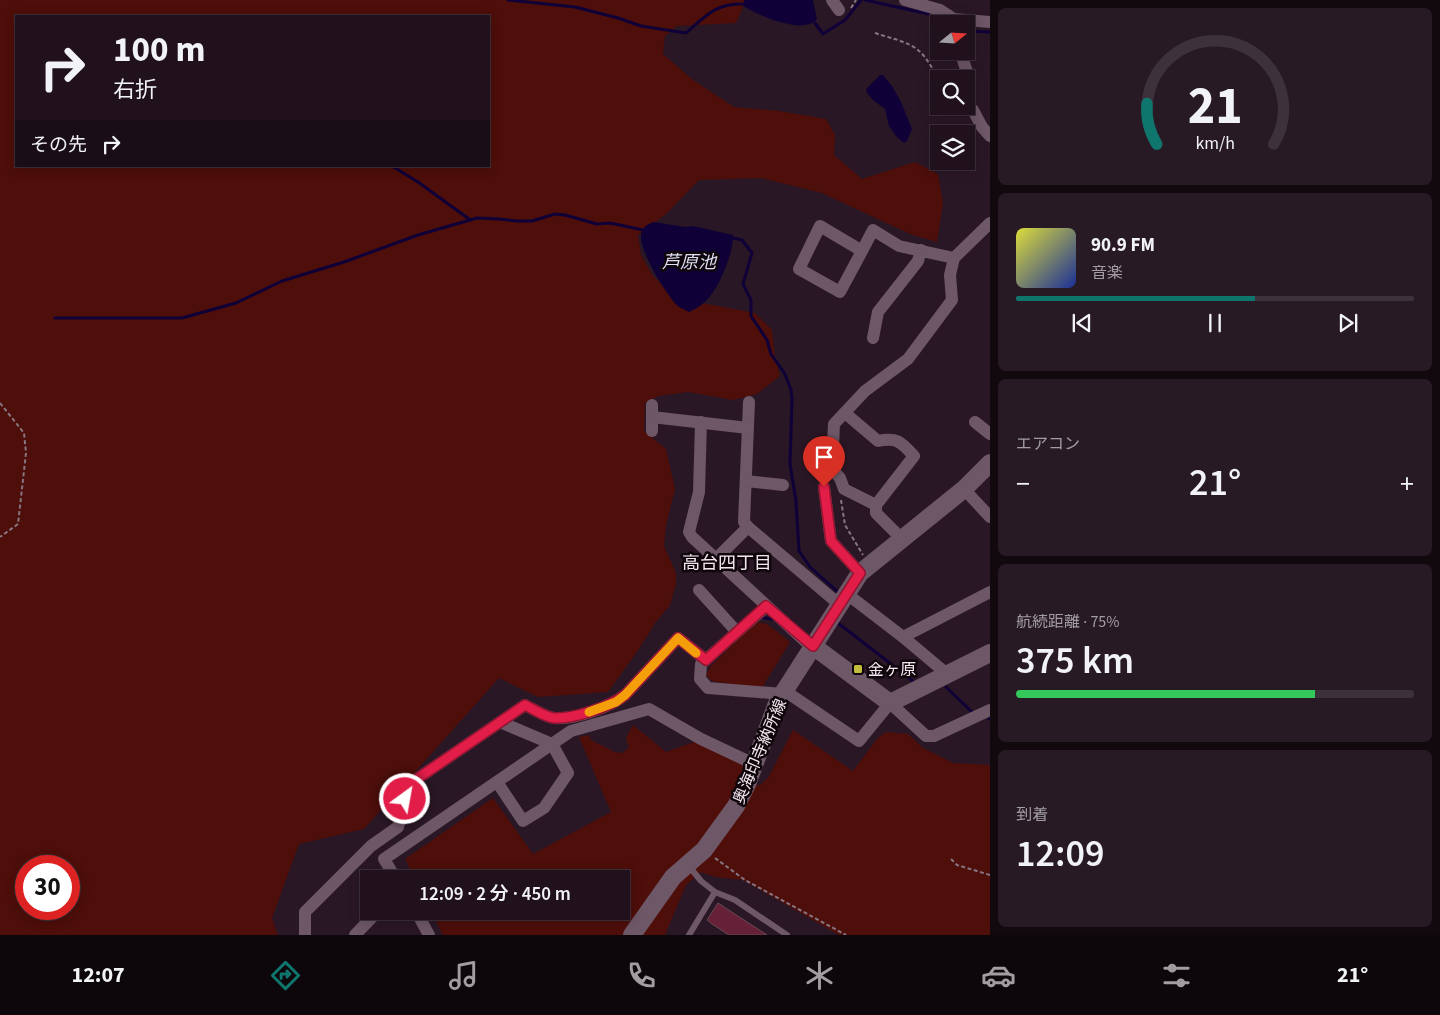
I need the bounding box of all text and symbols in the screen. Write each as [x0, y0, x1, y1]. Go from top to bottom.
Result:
north arrow [930, 15, 975, 60]
map controls [930, 15, 975, 170]
text: 100 m [113, 25, 205, 75]
icon: right [30, 35, 95, 100]
button: search [930, 70, 975, 115]
text: 21 [1188, 70, 1242, 144]
text: 右折 [113, 74, 157, 106]
button: layers [930, 125, 975, 170]
icon: right [97, 130, 125, 158]
text: km/h [1195, 131, 1235, 156]
text: その先 [30, 132, 87, 159]
text: 90.9 FM [1091, 232, 1155, 259]
water label: 芦原池 [662, 250, 718, 275]
text: 音楽 [1091, 262, 1123, 284]
icon: previous [1068, 309, 1096, 337]
icon: pause [1201, 309, 1229, 337]
icon: next [1334, 309, 1362, 337]
text: エアコン [1016, 433, 1080, 455]
pin [803, 436, 845, 487]
icon: arrive [810, 443, 838, 471]
text: 21° [1189, 456, 1241, 510]
text: − [1016, 464, 1030, 504]
text: + [1400, 464, 1414, 504]
district label: 高台四丁目 [682, 551, 772, 576]
text: 航続距離 · 75% [1016, 611, 1119, 633]
text: 375 km [1016, 634, 1134, 688]
place label: 金ヶ原 [868, 659, 916, 681]
marker: 金ヶ原 [852, 663, 864, 675]
street label: 奥海印寺納所線 [728, 696, 792, 807]
position arrow [378, 772, 430, 824]
text: 到着 [1016, 804, 1048, 826]
text: 12:09 [1016, 827, 1104, 881]
speed limit sign: 30 [15, 855, 80, 920]
text: 12:09 · 2 分 · 450 m [419, 881, 571, 908]
icon: directions [268, 958, 303, 993]
icon: music [446, 958, 481, 993]
icon: phone [624, 958, 659, 993]
icon: climate [802, 958, 837, 993]
icon: car [981, 958, 1016, 993]
icon: filters [1159, 958, 1194, 993]
text: 12:07 [72, 959, 125, 991]
text: 21° [1337, 959, 1368, 991]

